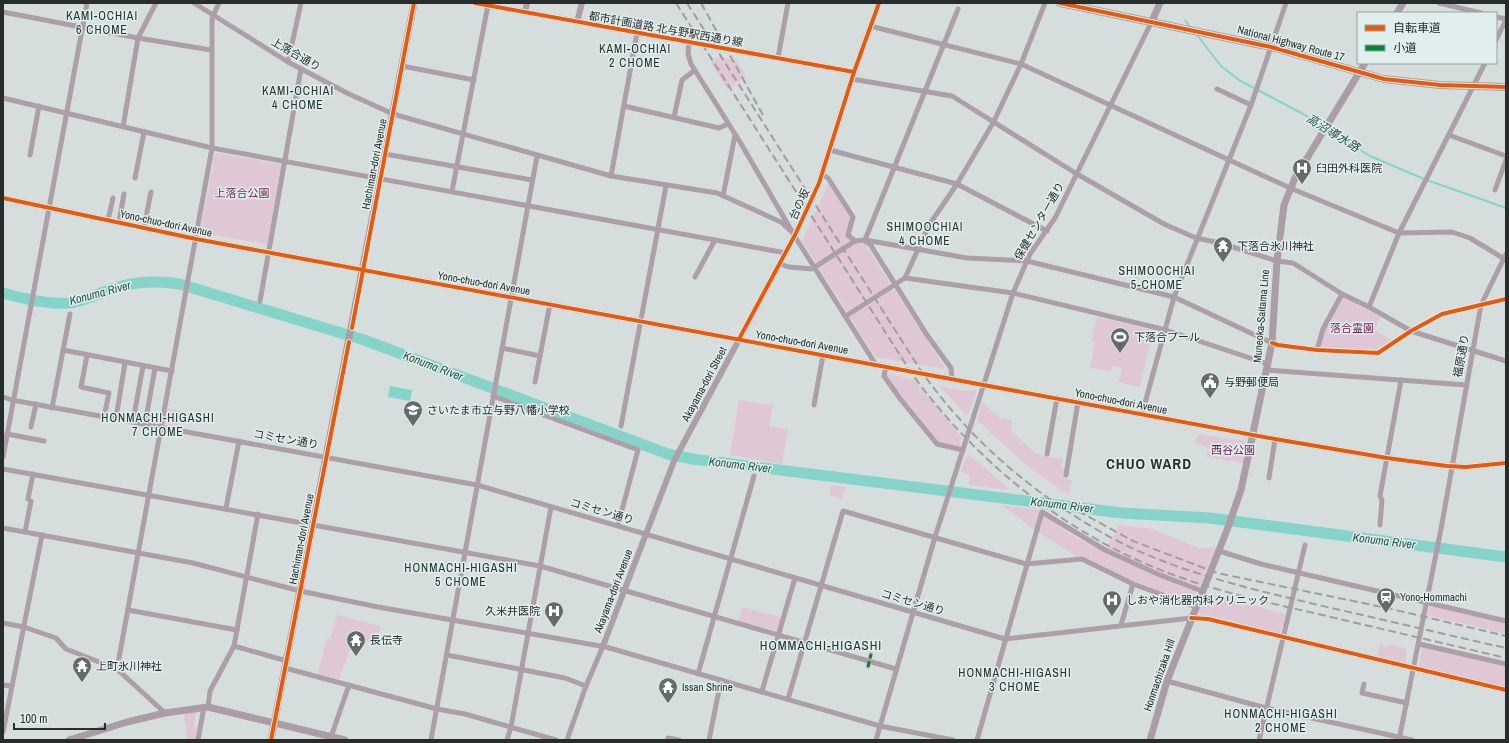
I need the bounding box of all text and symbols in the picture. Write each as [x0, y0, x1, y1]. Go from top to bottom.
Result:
district label: KAMI-OCHIAI 6 CHOME [66, 8, 138, 38]
street label: 都市計画道路 北与野駅西通り線 [588, 9, 744, 49]
legend [1357, 12, 1497, 64]
text: 自転車道 [1393, 20, 1441, 36]
street label: National Highway Route 17 [1236, 22, 1346, 64]
street label: 上落合通り [269, 34, 323, 74]
text: 小道 [1393, 40, 1417, 56]
district label: KAMI-OCHIAI 2 CHOME [599, 41, 671, 71]
district label: KAMI-OCHIAI 4 CHOME [262, 83, 334, 113]
water label: 高沼導水路 [1303, 110, 1364, 156]
street label: Hachiman-dori Avenue [358, 117, 390, 211]
hospital icon: 臼田外科医院 [1291, 157, 1313, 185]
place label: 臼田外科医院 [1316, 161, 1382, 175]
street label: 保健センター通り [1011, 179, 1067, 263]
park label: 上落合公園 [215, 186, 270, 200]
street label: 台の坂 [786, 186, 812, 222]
street label: Yono-chuo-dori Avenue [119, 206, 213, 240]
district label: SHIMOOCHIAI 4 CHOME [886, 219, 964, 249]
temple icon: 下落合氷川神社 [1212, 235, 1234, 263]
place label: 下落合氷川神社 [1237, 239, 1314, 253]
district label: SHIMOOCHIAI 5-CHOME [1118, 263, 1196, 293]
street label: Yono-chuo-dori Avenue [437, 268, 531, 298]
street label: Muneoka-Saitama Line [1250, 269, 1272, 363]
water label: Konuma River [68, 277, 133, 309]
park label: 落合霊園 [1330, 321, 1374, 335]
sports icon: 下落合プール [1109, 326, 1131, 354]
street label: Yono-chuo-dori Avenue [755, 327, 849, 357]
place label: 下落合プール [1134, 330, 1200, 344]
street label: 福原通り [1450, 333, 1472, 379]
street label: Akayama-dori Street [678, 344, 730, 425]
water label: Konuma River [401, 347, 466, 385]
public building icon: 与野郵便局 [1199, 371, 1221, 399]
place label: 与野郵便局 [1224, 375, 1279, 389]
street label: Yono-chuo-dori Avenue [1074, 385, 1168, 417]
school or university icon: さいたま市立与野八幡小学校 [402, 399, 424, 427]
place label: さいたま市立与野八幡小学校 [427, 403, 570, 417]
district label: HONMACHI-HIGASHI 7 CHOME [101, 410, 215, 440]
street label: コミセン通り [252, 426, 320, 452]
park label: 西谷公園 [1211, 443, 1255, 457]
water label: Konuma River [708, 453, 773, 477]
district label: CHUO WARD [1106, 453, 1192, 474]
street label: Hachiman-dori Avenue [285, 492, 317, 586]
water label: Konuma River [1030, 493, 1095, 517]
street label: コミセン通り [568, 495, 636, 527]
water label: Konuma River [1352, 529, 1417, 553]
street label: Akayama-dori Avenue [590, 547, 635, 636]
district label: HONMACHI-HIGASHI 5 CHOME [404, 560, 518, 590]
street label: コミセン通り [879, 586, 947, 618]
station icon: Yono-Hommachi [1375, 586, 1397, 614]
hospital icon: しおや消化器内科クリニック [1101, 589, 1123, 617]
place label: Yono-Hommachi [1400, 590, 1467, 604]
place label: しおや消化器内科クリニック [1126, 593, 1269, 607]
hospital icon: 久米井医院 [543, 600, 565, 628]
place label: 久米井医院 [485, 604, 540, 618]
temple icon: 長伝寺 [345, 629, 367, 657]
place label: 長伝寺 [370, 633, 403, 647]
district label: HOMMACHI-HIGASHI [760, 637, 882, 654]
street label: Honmachizaka Hill [1140, 637, 1178, 713]
temple icon: 上町氷川神社 [71, 655, 93, 683]
place label: 上町氷川神社 [96, 659, 162, 673]
district label: HONMACHI-HIGASHI 3 CHOME [958, 665, 1072, 695]
temple icon: Issan Shrine [657, 676, 679, 704]
place label: Issan Shrine [682, 680, 733, 694]
scale bar [14, 705, 105, 731]
district label: HONMACHI-HIGASHI 2 CHOME [1224, 706, 1338, 736]
text: 100 m [20, 711, 47, 727]

